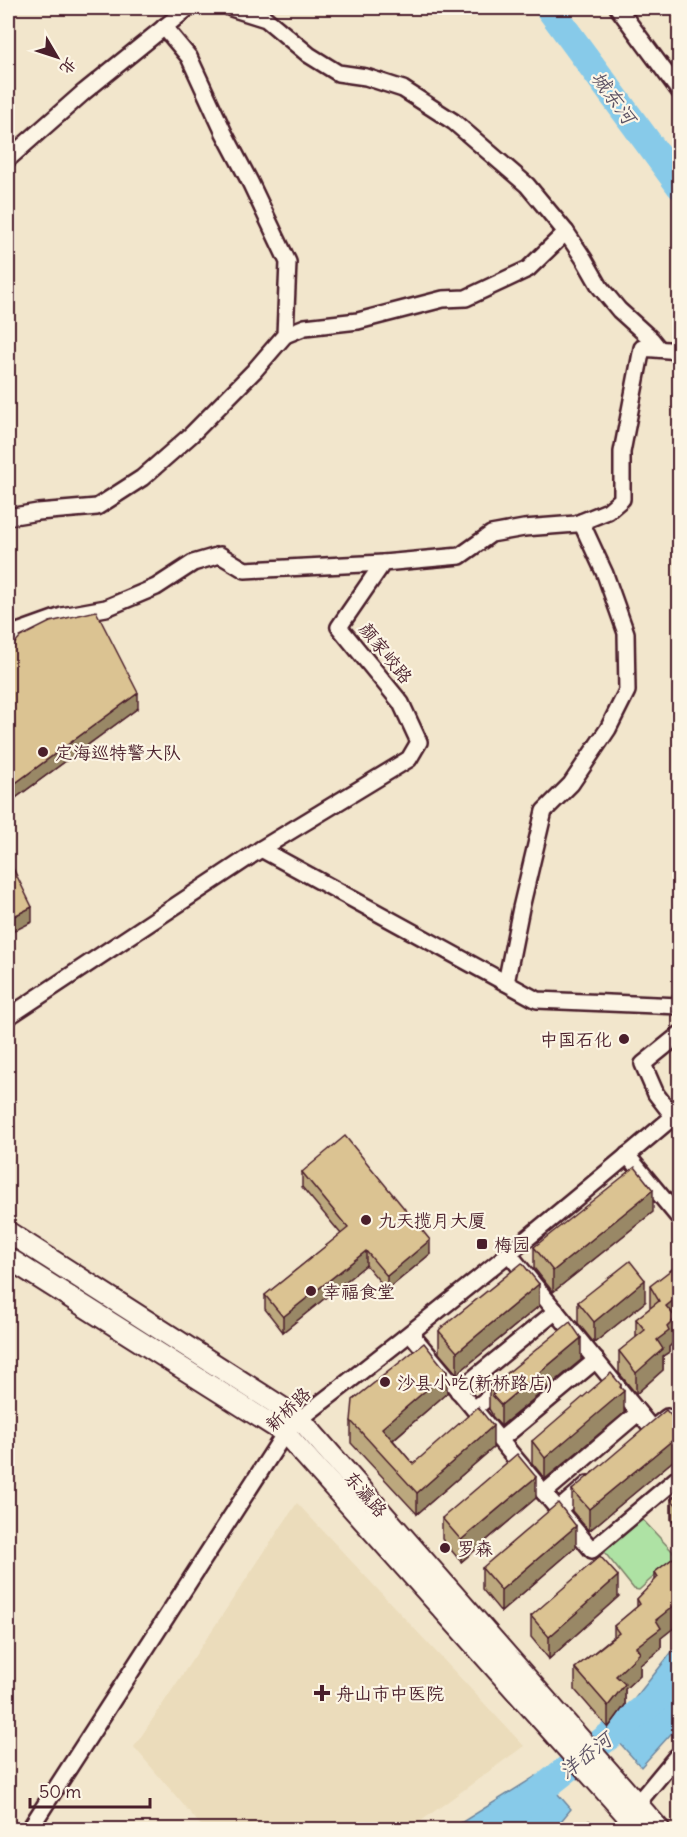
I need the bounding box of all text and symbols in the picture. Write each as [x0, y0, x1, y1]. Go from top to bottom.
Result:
north arrow [27, 27, 87, 87]
text: 北 [56, 54, 81, 79]
water label: 城东河 [586, 65, 644, 131]
street label: 颜家峧路 [354, 618, 418, 688]
place label: 定海巡特警大队 [55, 741, 181, 764]
marker: 定海巡特警大队 [36, 745, 50, 759]
place label: 中国石化 [540, 1028, 612, 1051]
marker: 中国石化 [617, 1032, 631, 1046]
place label: 九天揽月大厦 [378, 1209, 486, 1232]
marker: 九天揽月大厦 [359, 1213, 373, 1227]
place label: 梅园 [494, 1233, 530, 1256]
marker: 梅园 [475, 1237, 489, 1251]
place label: 幸福食堂 [323, 1280, 395, 1303]
marker: 幸福食堂 [304, 1284, 318, 1298]
place label: 沙县小吃(新桥路店) [397, 1371, 552, 1394]
marker: 沙县小吃(新桥路店) [378, 1375, 392, 1389]
street label: 新桥路 [261, 1382, 315, 1436]
street label: 东瀛路 [340, 1466, 392, 1522]
place label: 罗森 [457, 1537, 493, 1560]
marker: 罗森 [438, 1541, 452, 1555]
place label: 舟山市中医院 [336, 1682, 444, 1705]
marker: 舟山市中医院 [313, 1684, 331, 1702]
water label: 洋岙河 [554, 1725, 619, 1783]
scale bar [30, 1771, 150, 1809]
text: 50 m [39, 1780, 81, 1803]

